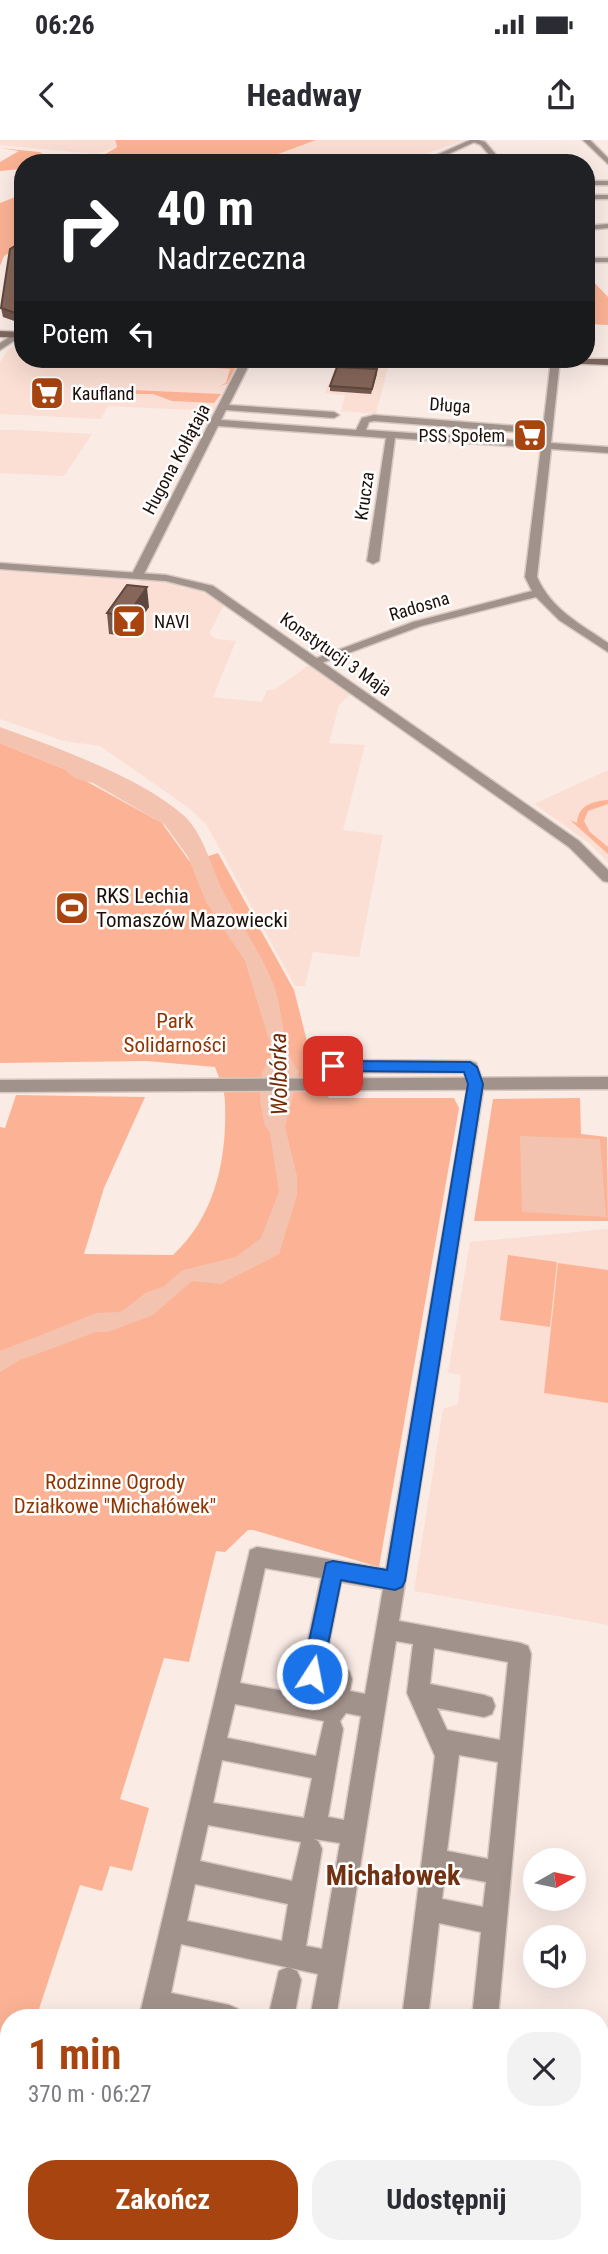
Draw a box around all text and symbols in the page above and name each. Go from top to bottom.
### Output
text: 06:26 [35,10,95,40]
icon: back [28,76,66,114]
text: Headway [246,76,362,114]
icon: share [542,76,580,114]
text: 40 m [157,180,254,237]
icon: right [42,182,133,273]
text: Nadrzeczna [157,239,306,277]
icon: left [123,315,161,353]
text: Potem [42,319,109,349]
supermarket icon: Kaufland [28,374,66,412]
place label: Kaufland [72,383,135,404]
street label: Długa [429,393,471,417]
street label: Hugona Kołłątaja [138,400,214,518]
supermarket icon: PSS Społem [511,416,549,454]
place label: PSS Społem [418,425,505,446]
street label: Krucza [350,470,378,522]
street label: Radosna [386,587,452,625]
bar icon: NAVI [110,602,148,640]
street label: Konstytucji 3 Maja [276,608,396,700]
place label: NAVI [154,611,190,632]
place label: RKS Lechia Tomaszów Mazowiecki [96,884,288,932]
sports icon: RKS Lechia Tomaszów Mazowiecki [53,889,91,927]
park label: Park Solidarności [124,1009,226,1057]
water label: Wolbórka [265,1032,293,1116]
pin [303,1036,363,1096]
icon: arrive [314,1047,352,1085]
park label: Rodzinne Ogrody Działkowe "Michałówek" [14,1470,216,1518]
position arrow [275,1637,349,1711]
north arrow [523,1848,586,1911]
map controls [523,1848,586,1988]
district label: Michałowek [326,1859,461,1892]
button: sound [523,1925,586,1988]
text: 1 min [28,2030,121,2079]
button: close [507,2032,581,2106]
text: 370 m · 06:27 [28,2081,152,2108]
button: Zakończ [28,2160,298,2240]
button: Udostępnij [312,2160,581,2240]

